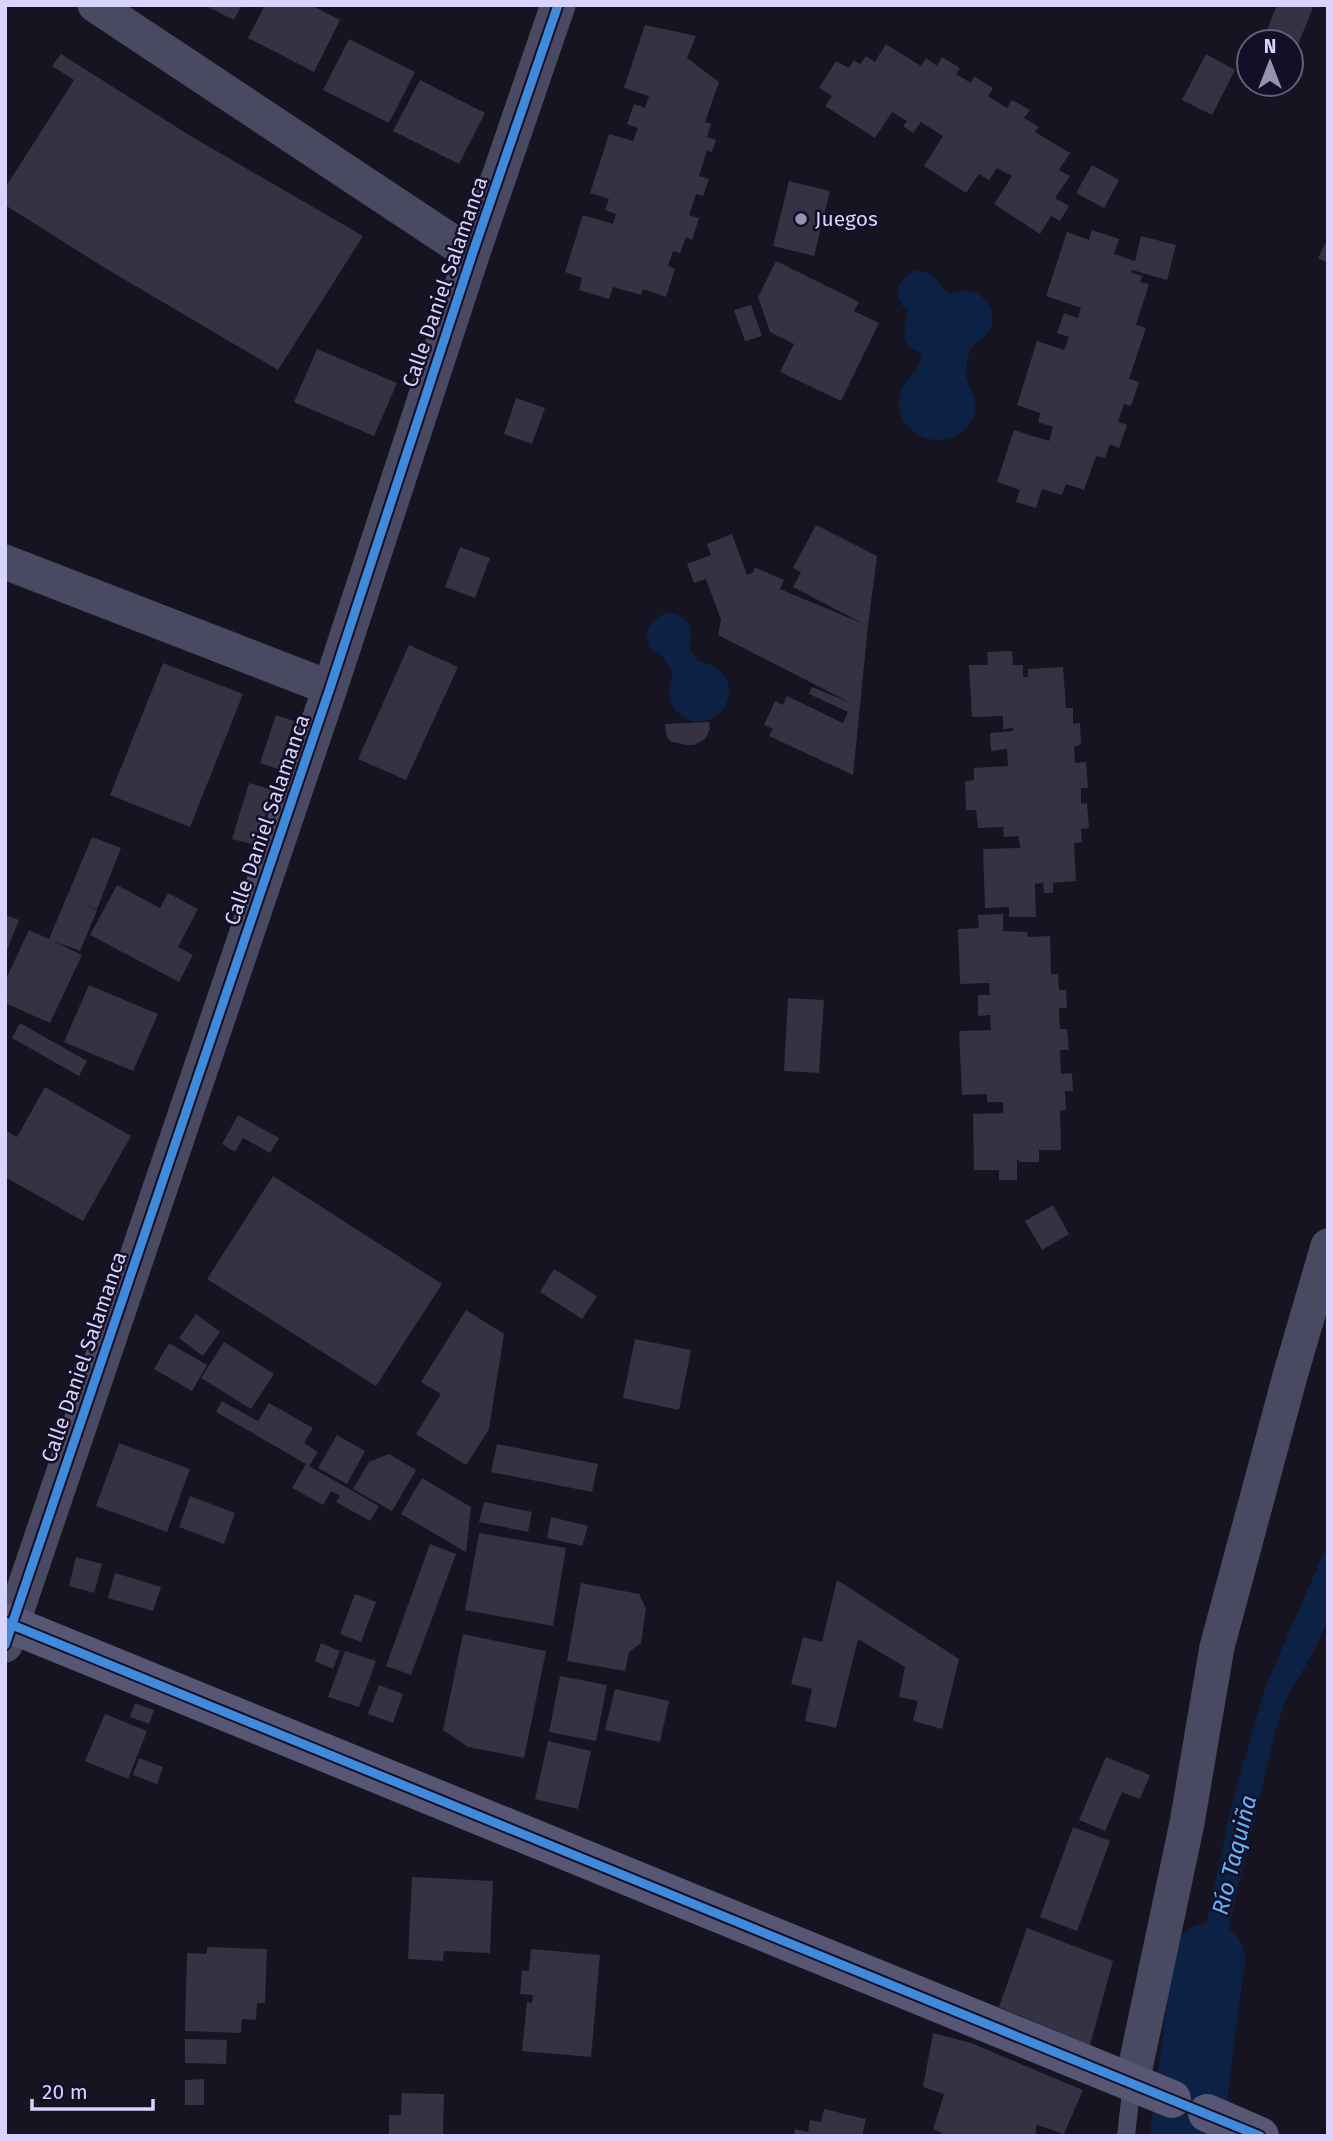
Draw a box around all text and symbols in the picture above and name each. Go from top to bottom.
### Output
north arrow [1235,28,1305,98]
text: N [1264,35,1276,58]
street label: Calle Daniel Salamanca [397,173,493,391]
place label: Juegos [815,206,878,232]
marker: Juegos [793,211,809,227]
street label: Calle Daniel Salamanca [219,711,315,929]
street label: Calle Daniel Salamanca [36,1248,132,1466]
water label: Río Taquiña [1206,1792,1262,1918]
scale bar [32,2068,152,2112]
text: 20 m [42,2079,88,2105]

